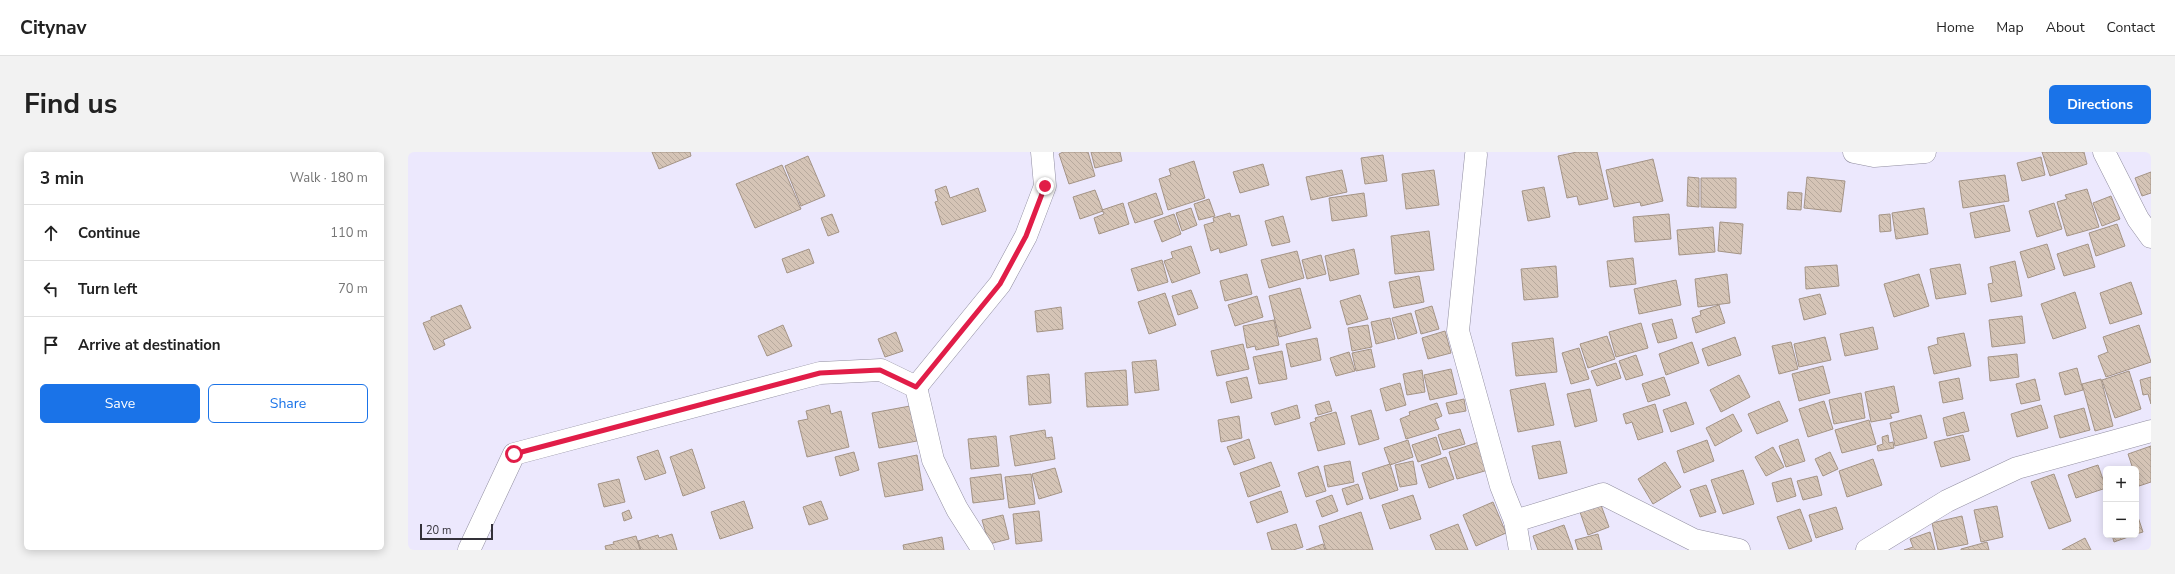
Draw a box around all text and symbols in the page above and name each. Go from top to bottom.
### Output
text: Citynav [20,15,87,41]
text: Home [1936,18,1974,37]
text: Map [1996,18,2024,37]
text: About [2046,18,2085,37]
text: Contact [2107,18,2155,37]
text: Find us [24,85,118,123]
button: Directions [2049,85,2151,124]
text: 3 min [40,167,84,190]
text: Walk · 180 m [290,169,368,187]
route end [1036,177,1054,195]
icon: ahead [40,222,62,244]
text: Continue [78,223,140,243]
text: 110 m [330,224,368,242]
icon: left [40,278,62,300]
text: Turn left [78,279,137,299]
text: 70 m [338,280,368,298]
icon: arrive [40,334,62,356]
text: Arrive at destination [78,335,221,355]
button: Save [40,384,200,423]
button: Share [208,384,368,423]
route start [505,445,523,463]
map controls [2103,466,2139,538]
button: + [2103,466,2139,502]
button: − [2103,502,2139,538]
scale bar [420,522,493,541]
text: 20 m [426,523,451,538]

